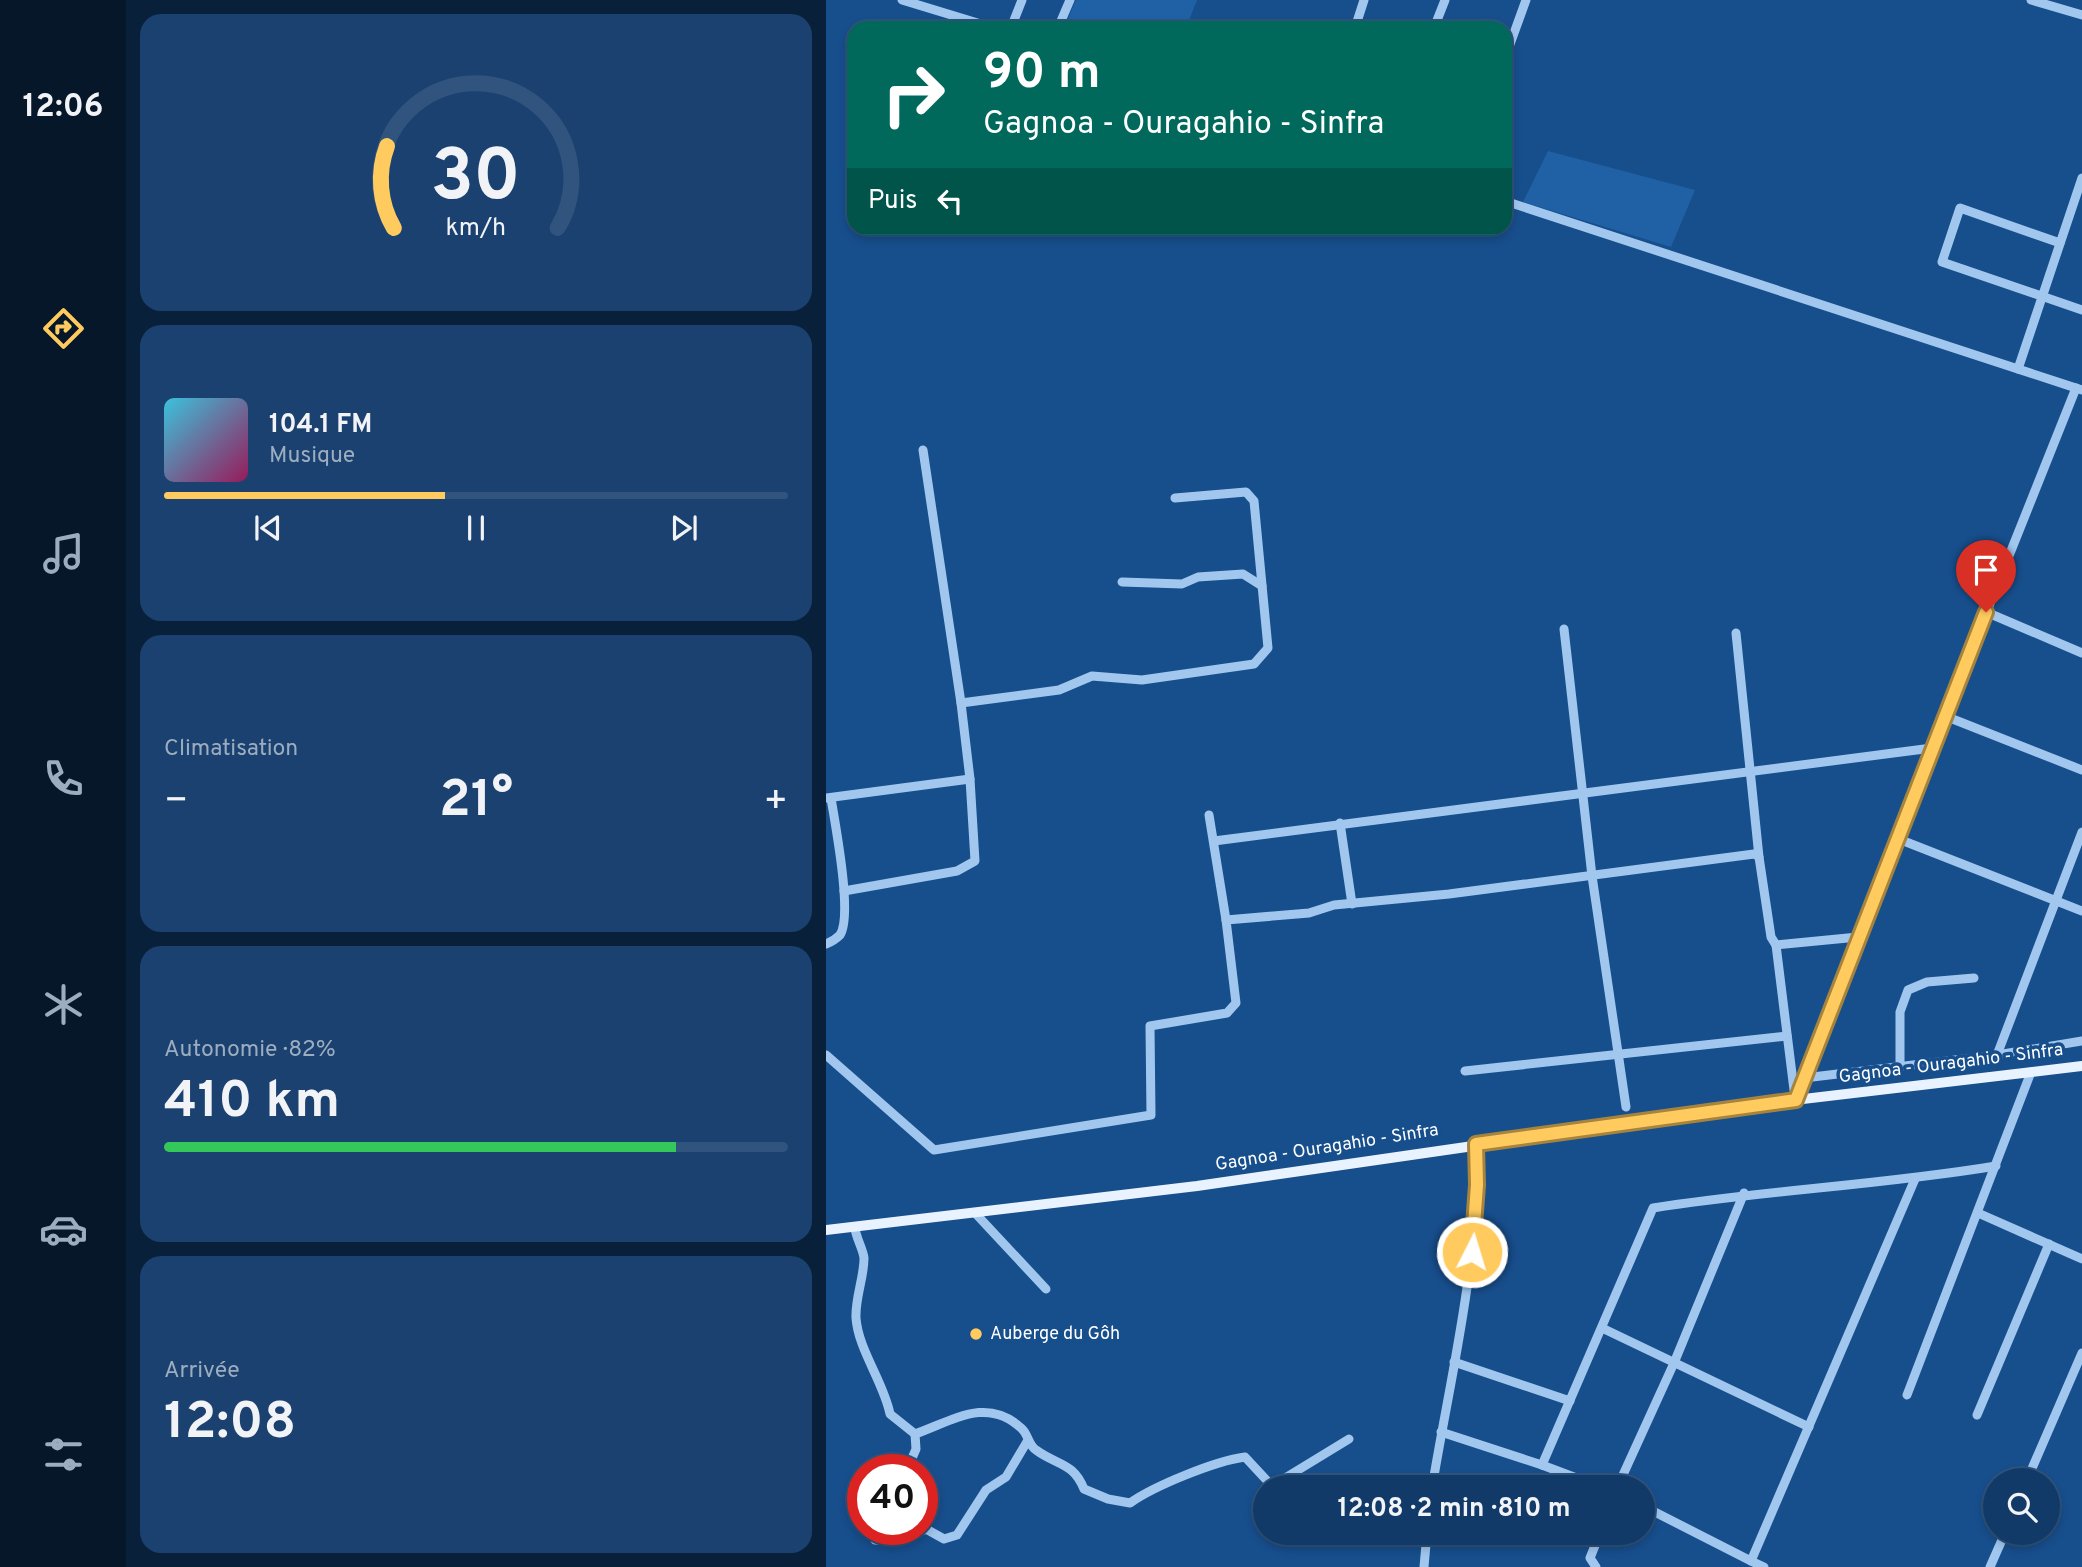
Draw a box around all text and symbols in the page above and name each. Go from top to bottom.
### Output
text: 90 m [983,44,1101,106]
icon: right [868,49,959,140]
text: 12:06 [23,88,103,128]
text: Gagnoa - Ouragahio - Sinfra [983,105,1384,145]
text: 30 [431,135,521,227]
icon: left [931,182,969,220]
text: Puis [868,185,917,218]
text: km/h [446,213,506,245]
icon: directions [39,304,88,353]
text: 104.1 FM [269,409,372,442]
text: Musique [269,442,355,471]
icon: previous [249,509,287,547]
icon: pause [457,509,495,547]
icon: next [665,509,703,547]
icon: music [39,529,88,578]
pin [1956,540,2016,612]
icon: arrive [1967,551,2005,589]
text: Climatisation [164,735,298,764]
icon: phone [39,754,88,803]
text: 21° [439,769,513,835]
text: − [164,778,189,827]
text: + [763,778,788,827]
icon: climate [39,980,88,1029]
text: Autonomie · 82% [164,1036,336,1065]
street label: Gagnoa - Ouragahio - Sinfra [1838,1039,2064,1089]
text: 410 km [164,1070,340,1136]
street label: Gagnoa - Ouragahio - Sinfra [1214,1119,1440,1177]
icon: car [39,1205,88,1254]
position arrow [1435,1215,1509,1289]
place label: Auberge du Gôh [990,1323,1120,1346]
marker: Auberge du Gôh [968,1326,984,1342]
text: Arrivée [164,1357,240,1386]
text: 12:08 [164,1391,296,1457]
icon: filters [39,1430,88,1479]
speed limit sign: 40 [847,1454,938,1545]
map controls [1983,1468,2060,1545]
button: search [1983,1468,2060,1545]
text: 12:08 · 2 min · 810 m [1337,1493,1571,1526]

